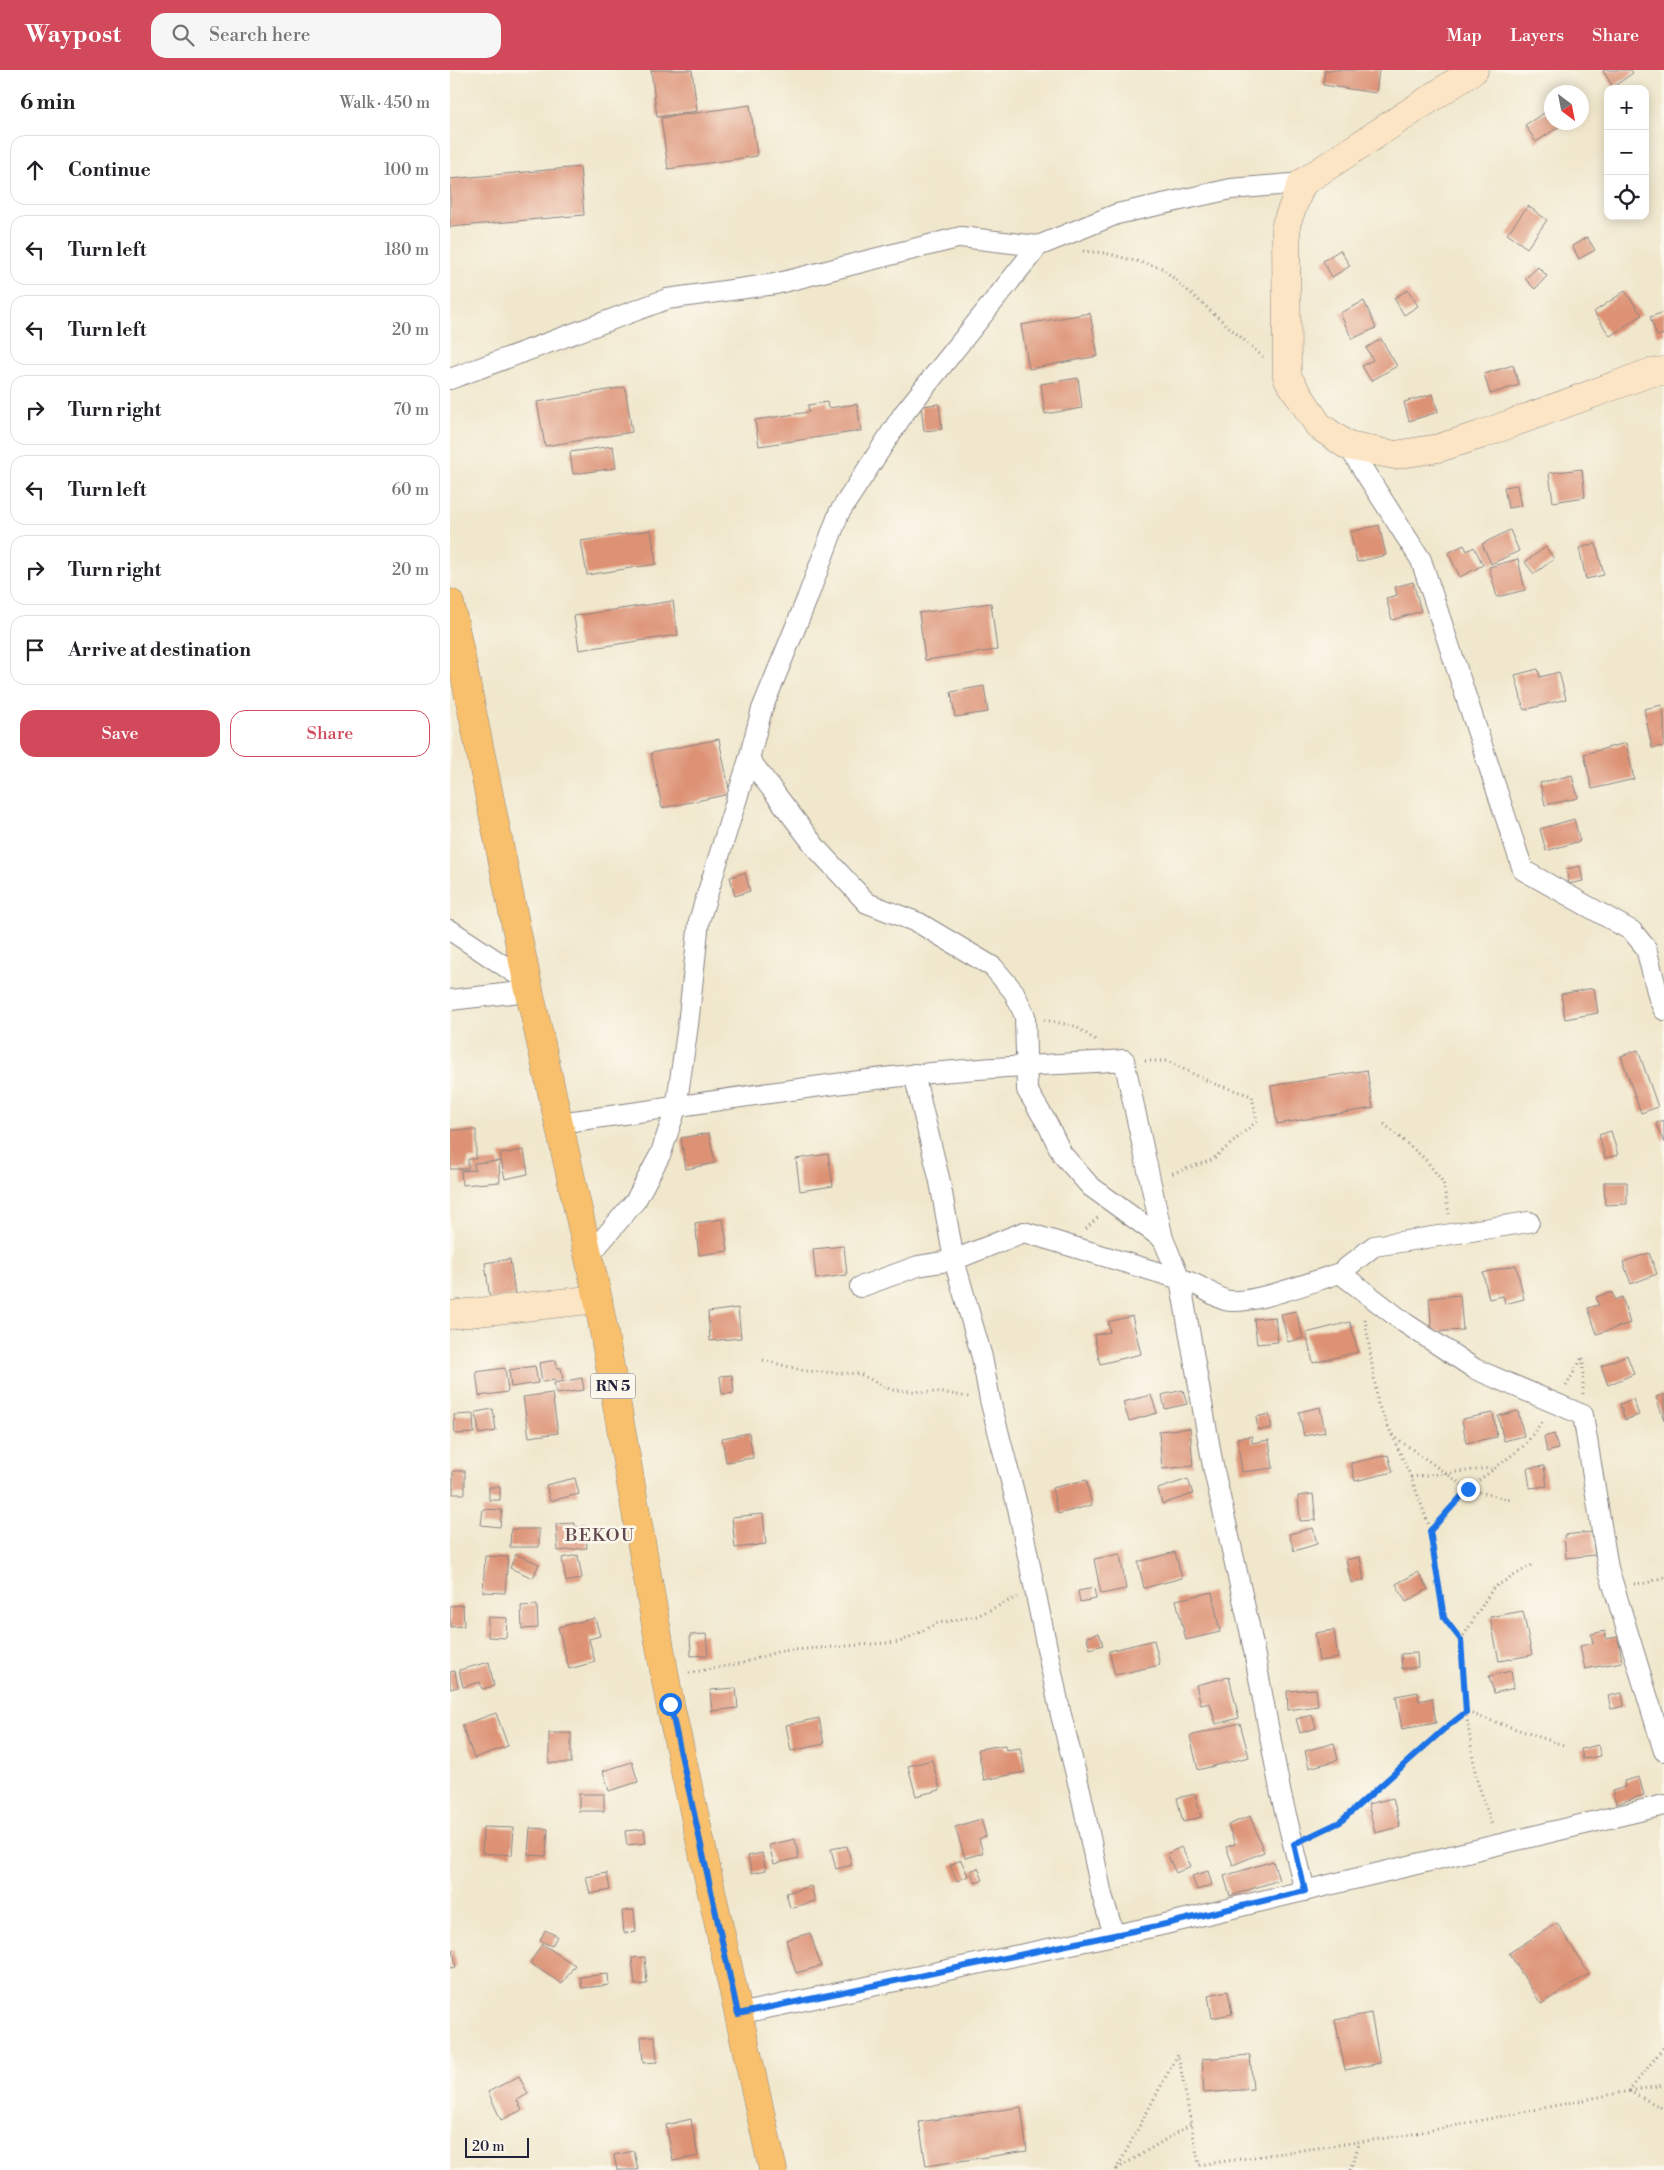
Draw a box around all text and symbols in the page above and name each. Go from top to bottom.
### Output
search box [151,13,501,58]
text: Waypost [25,20,121,50]
icon: search [169,21,197,49]
text: Search here [209,23,310,47]
text: Map [1447,24,1482,47]
text: Layers [1510,24,1564,47]
text: Share [1592,24,1639,47]
north arrow [1544,85,1589,130]
map controls [1604,85,1649,220]
button: + [1604,85,1649,130]
text: 6 min [20,90,75,116]
text: Walk · 450 m [340,93,430,113]
button: − [1604,130,1649,175]
icon: ahead [21,156,49,184]
text: Continue [68,158,151,182]
text: 100 m [384,160,429,180]
button: locate [1604,175,1649,220]
icon: left [21,236,49,264]
text: Turn left [68,238,147,262]
text: 180 m [385,240,429,260]
icon: left [21,316,49,344]
text: Turn left [68,318,147,342]
text: 20 m [392,320,429,340]
icon: right [21,396,49,424]
text: Turn right [68,398,161,422]
text: 70 m [393,400,429,420]
icon: left [21,476,49,504]
text: Turn left [68,478,147,502]
text: 60 m [391,480,429,500]
icon: right [21,556,49,584]
text: Turn right [68,558,161,582]
text: 20 m [392,560,429,580]
icon: arrive [21,636,49,664]
text: Arrive at destination [68,638,251,662]
button: Save [20,710,220,757]
button: Share [230,710,430,757]
road number: RN 5 [590,1374,636,1398]
route end [1457,1478,1480,1501]
district label: BEKOU [564,1524,635,1547]
route start [659,1693,682,1716]
scale bar [465,2135,529,2158]
text: 20 m [472,2138,504,2156]

